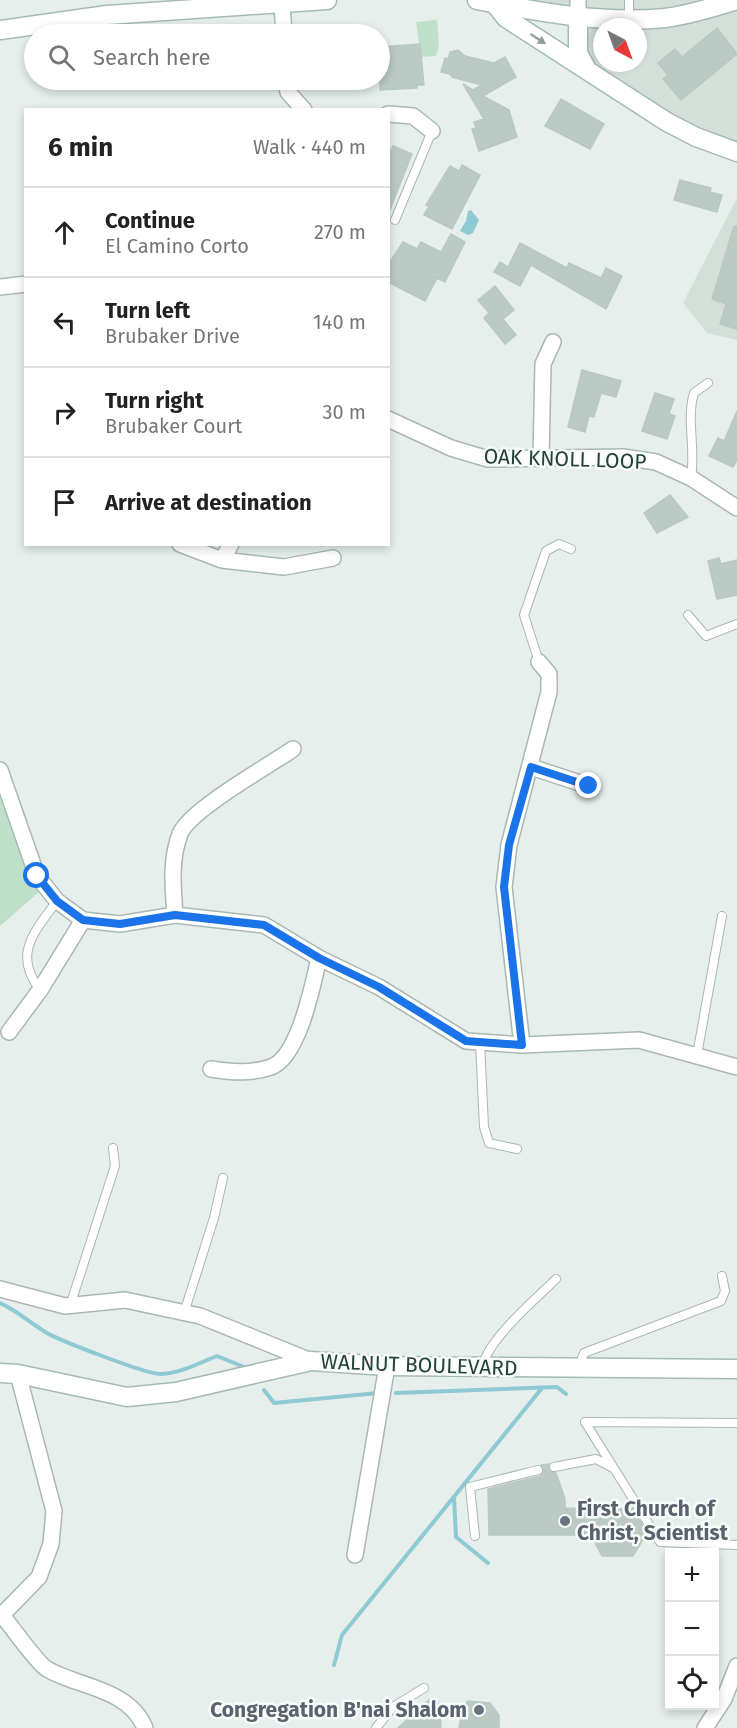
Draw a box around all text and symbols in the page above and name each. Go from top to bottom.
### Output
north arrow [593,18,647,72]
search box [24,24,390,90]
one-way arrow [529,33,546,44]
icon: search [45,41,78,74]
text: Search here [93,44,211,71]
text: 6 min [48,132,113,163]
text: Walk · 440 m [253,135,366,159]
text: Continue [105,207,195,234]
icon: ahead [48,216,81,249]
text: 270 m [314,220,366,244]
text: El Camino Corto [105,234,249,258]
text: Turn left [105,297,190,324]
icon: left [48,306,81,339]
text: 140 m [313,310,366,334]
text: Brubaker Drive [105,324,240,348]
text: Turn right [105,387,204,414]
icon: right [48,396,81,429]
text: 30 m [322,400,366,424]
text: Brubaker Court [105,414,242,438]
street label: OAK KNOLL LOOP [483,443,647,475]
icon: arrive [48,486,81,519]
text: Arrive at destination [105,489,312,516]
route end [575,772,601,798]
route start [23,862,49,888]
street label: WALNUT BOULEVARD [320,1349,518,1381]
place label: First Church of Christ, Scientist [577,1496,729,1546]
marker: First Church of Christ, Scientist [558,1514,572,1528]
map controls [665,1548,719,1710]
button: + [665,1548,719,1602]
button: − [665,1602,719,1656]
button: locate [665,1656,719,1710]
place label: Congregation B'nai Shalom [210,1697,467,1723]
marker: Congregation B'nai Shalom [472,1703,486,1717]

